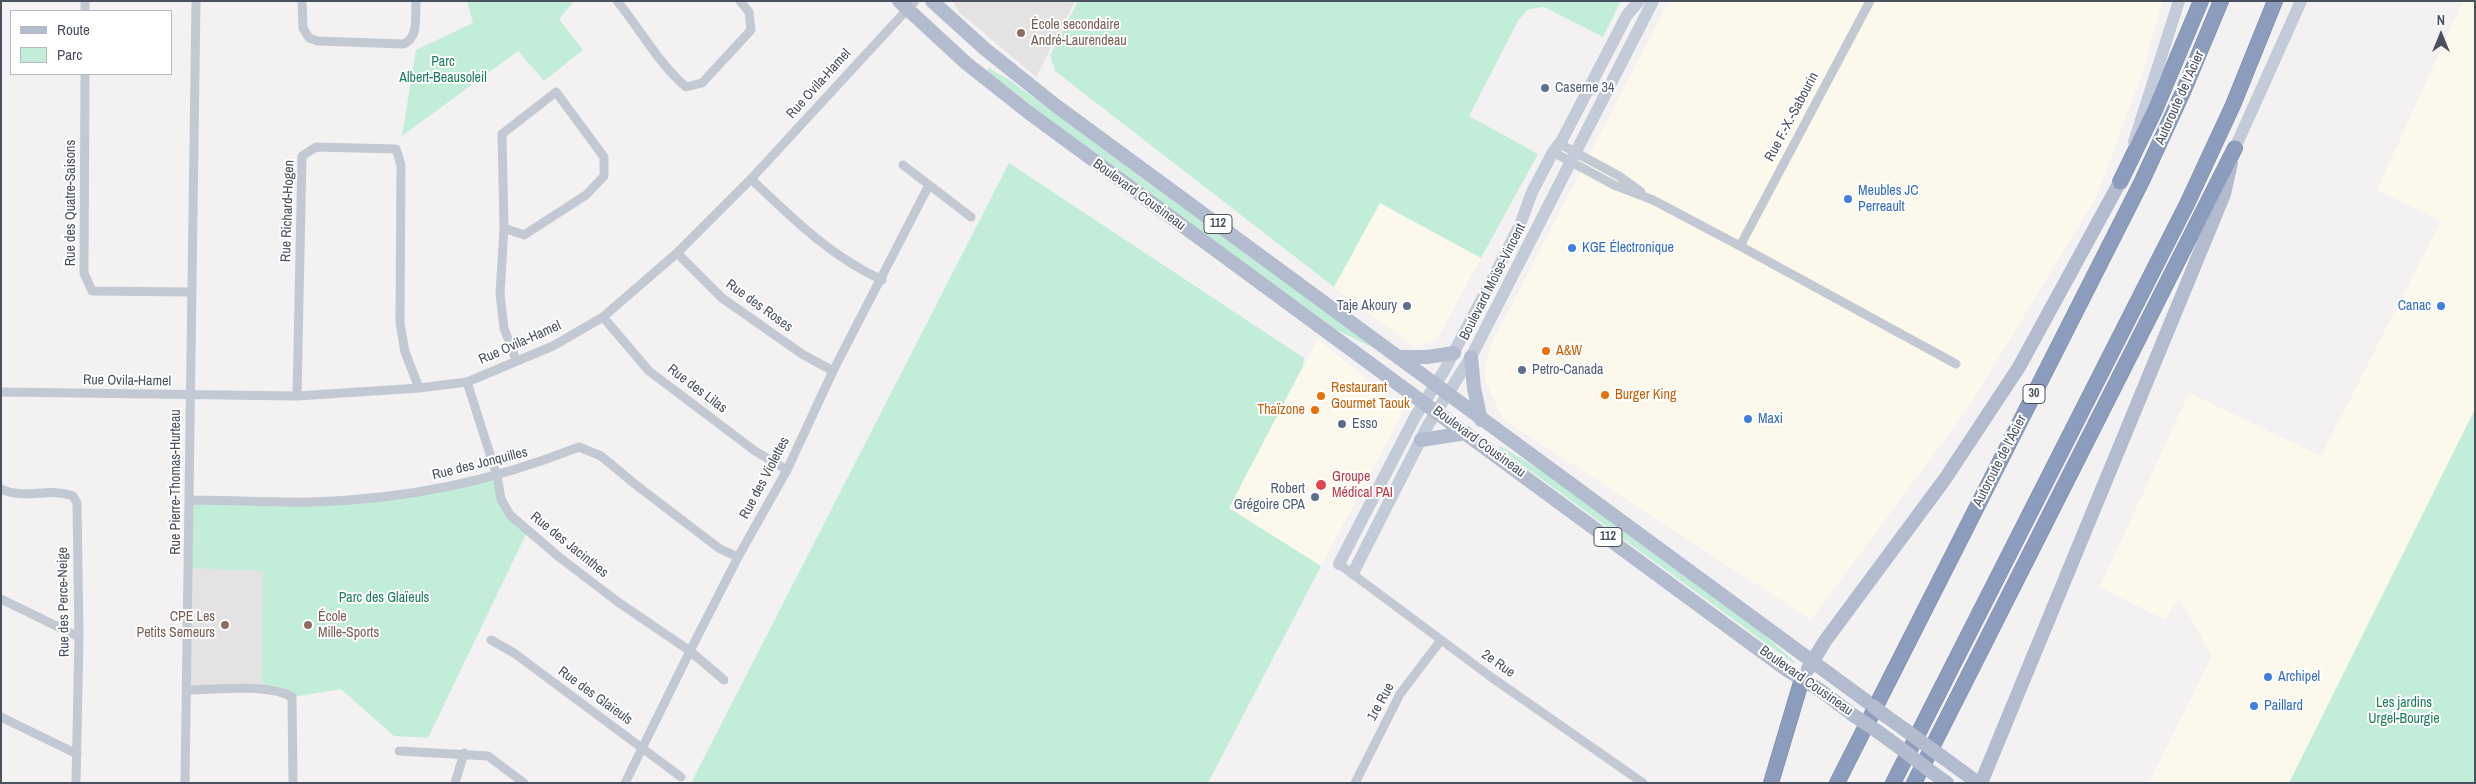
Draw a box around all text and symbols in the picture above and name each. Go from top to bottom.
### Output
legend [10,10,172,75]
north arrow [2416,10,2466,60]
text: N [2437,11,2445,29]
place label: École secondaire André-Laurendeau [1031,17,1127,49]
text: Route [57,19,90,40]
marker: École secondaire André-Laurendeau [1015,27,1027,39]
text: Parc [57,44,82,65]
street label: Rue Ovila-Hamel [783,46,855,122]
street label: Autoroute de l'Acier [2152,49,2208,147]
park label: Parc Albert-Beausoleil [399,54,487,86]
street label: Rue F.-X.-Sabourin [1762,70,1822,164]
place label: Caserne 34 [1555,80,1614,96]
marker: Caserne 34 [1539,82,1551,94]
street label: Rue des Quatre-Saisons [63,140,79,266]
street label: Boulevard Cousineau [1089,156,1189,234]
street label: Rue Richard-Hogen [278,160,298,262]
place label: Meubles JC Perreault [1858,183,1919,216]
marker: Meubles JC Perreault [1842,193,1854,205]
road number: 112 [1204,214,1232,233]
street label: Boulevard Moïse-Vincent [1456,221,1530,343]
place label: KGE Électronique [1582,240,1674,256]
marker: KGE Électronique [1566,242,1578,254]
street label: Rue des Roses [722,276,796,336]
place label: Taje Akoury [1337,298,1397,314]
place label: Canac [2398,298,2431,314]
marker: Taje Akoury [1401,300,1413,312]
marker: Canac [2435,300,2447,312]
street label: Rue Ovila-Hamel [476,317,564,369]
place label: A&W [1556,343,1582,359]
marker: A&W [1540,345,1552,357]
street label: Rue des Lilas [664,361,730,417]
place label: Petro-Canada [1532,362,1603,378]
marker: Petro-Canada [1516,364,1528,376]
street label: Rue Ovila-Hamel [83,372,171,390]
place label: Restaurant Gourmet Taouk [1331,380,1410,412]
road number: 30 [2023,384,2045,404]
place label: Burger King [1615,387,1676,403]
marker: Burger King [1599,389,1611,401]
marker: Restaurant Gourmet Taouk [1315,390,1327,402]
place label: Thaïzone [1257,402,1305,418]
street label: Boulevard Cousineau [1429,403,1529,481]
marker: Thaïzone [1309,404,1321,416]
street label: Rue Pierre-Thomas-Hurteau [168,409,184,555]
place label: Maxi [1758,411,1783,427]
street label: Autoroute de l'Acier [1970,412,2030,510]
marker: Maxi [1742,413,1754,425]
place label: Esso [1352,416,1378,432]
marker: Esso [1336,418,1348,430]
street label: Rue des Violettes [736,434,794,522]
street label: Rue des Jonquilles [431,444,529,484]
place label: Groupe Médical PAI [1332,469,1393,502]
marker: Groupe Médical PAI [1314,478,1328,492]
place label: Robert Grégoire CPA [1234,481,1305,514]
marker: Robert Grégoire CPA [1309,491,1321,503]
street label: Rue des Jacinthes [527,509,611,581]
road number: 112 [1594,528,1622,546]
street label: Rue des Perce-Neige [55,547,73,657]
park label: Parc des Glaïeuls [339,590,429,606]
place label: CPE Les Petits Semeurs [137,609,215,642]
place label: École Mille-Sports [318,609,379,642]
marker: CPE Les Petits Semeurs [219,619,231,631]
marker: École Mille-Sports [302,619,314,631]
street label: Boulevard Cousineau [1756,642,1856,720]
street label: 2e Rue [1478,647,1518,681]
street label: Rue des Glaïeuls [554,663,636,729]
place label: Archipel [2278,669,2320,685]
marker: Archipel [2262,671,2274,683]
street label: 1re Rue [1364,680,1398,724]
park label: Les jardins Urgel-Bourgie [2368,695,2440,728]
place label: Paillard [2264,698,2303,714]
marker: Paillard [2248,700,2260,712]

